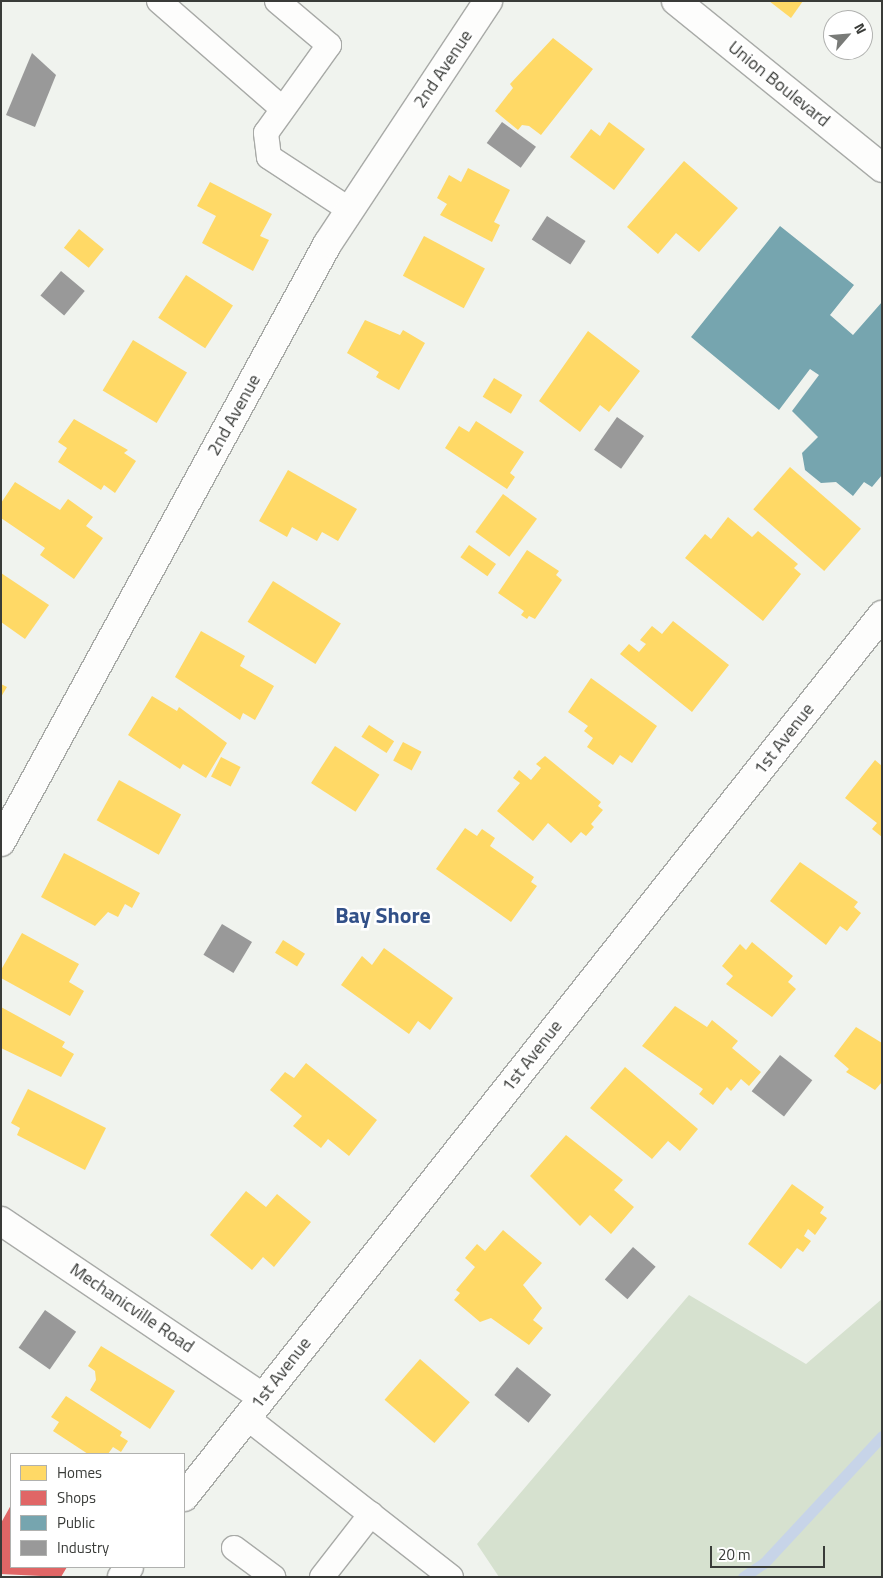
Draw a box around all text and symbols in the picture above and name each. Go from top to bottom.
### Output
north arrow [823,10,873,60]
text: N [849,19,872,37]
street label: 2nd Avenue [409,26,477,112]
street label: Union Boulevard [724,36,834,132]
street label: 2nd Avenue [203,371,265,459]
street label: 1st Avenue [749,699,819,779]
district label: Bay Shore [335,903,431,929]
street label: 1st Avenue [497,1016,567,1096]
street label: Mechanicville Road [66,1258,198,1358]
street label: 1st Avenue [246,1333,316,1413]
legend [10,1453,185,1568]
text: Homes [57,1461,102,1484]
text: Shops [57,1486,96,1509]
text: Public [57,1511,95,1534]
text: Industry [57,1536,109,1559]
scale bar [713,1536,828,1568]
text: 20 m [718,1543,751,1566]

